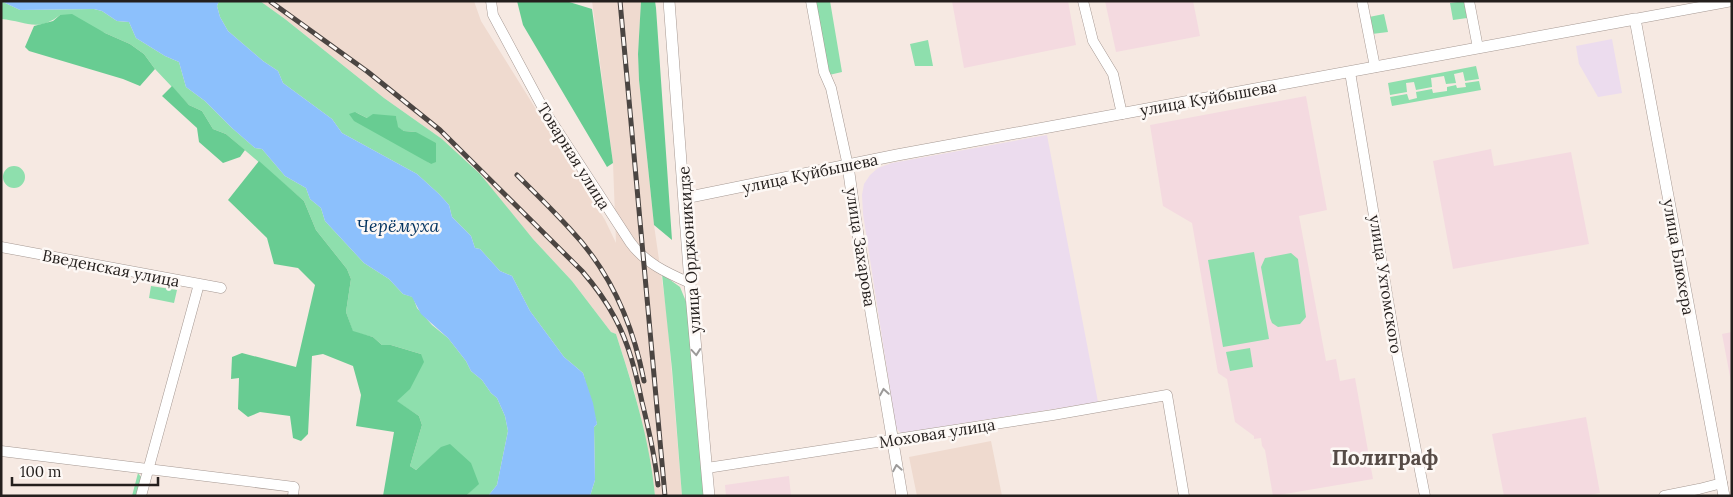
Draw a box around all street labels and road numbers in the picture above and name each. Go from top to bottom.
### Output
street label: улица Куйбышева [1138,76,1278,120]
street label: Товарная улица [533,99,615,213]
street label: улица Куйбышева [740,149,880,197]
street label: улица Орджоникидзе [673,165,705,334]
street label: улица Захарова [842,186,880,308]
street label: улица Блюхера [1659,197,1699,317]
street label: улица Ухтомского [1365,213,1407,355]
street label: Введенская улица [41,245,181,291]
street label: Моховая улица [877,414,997,452]

